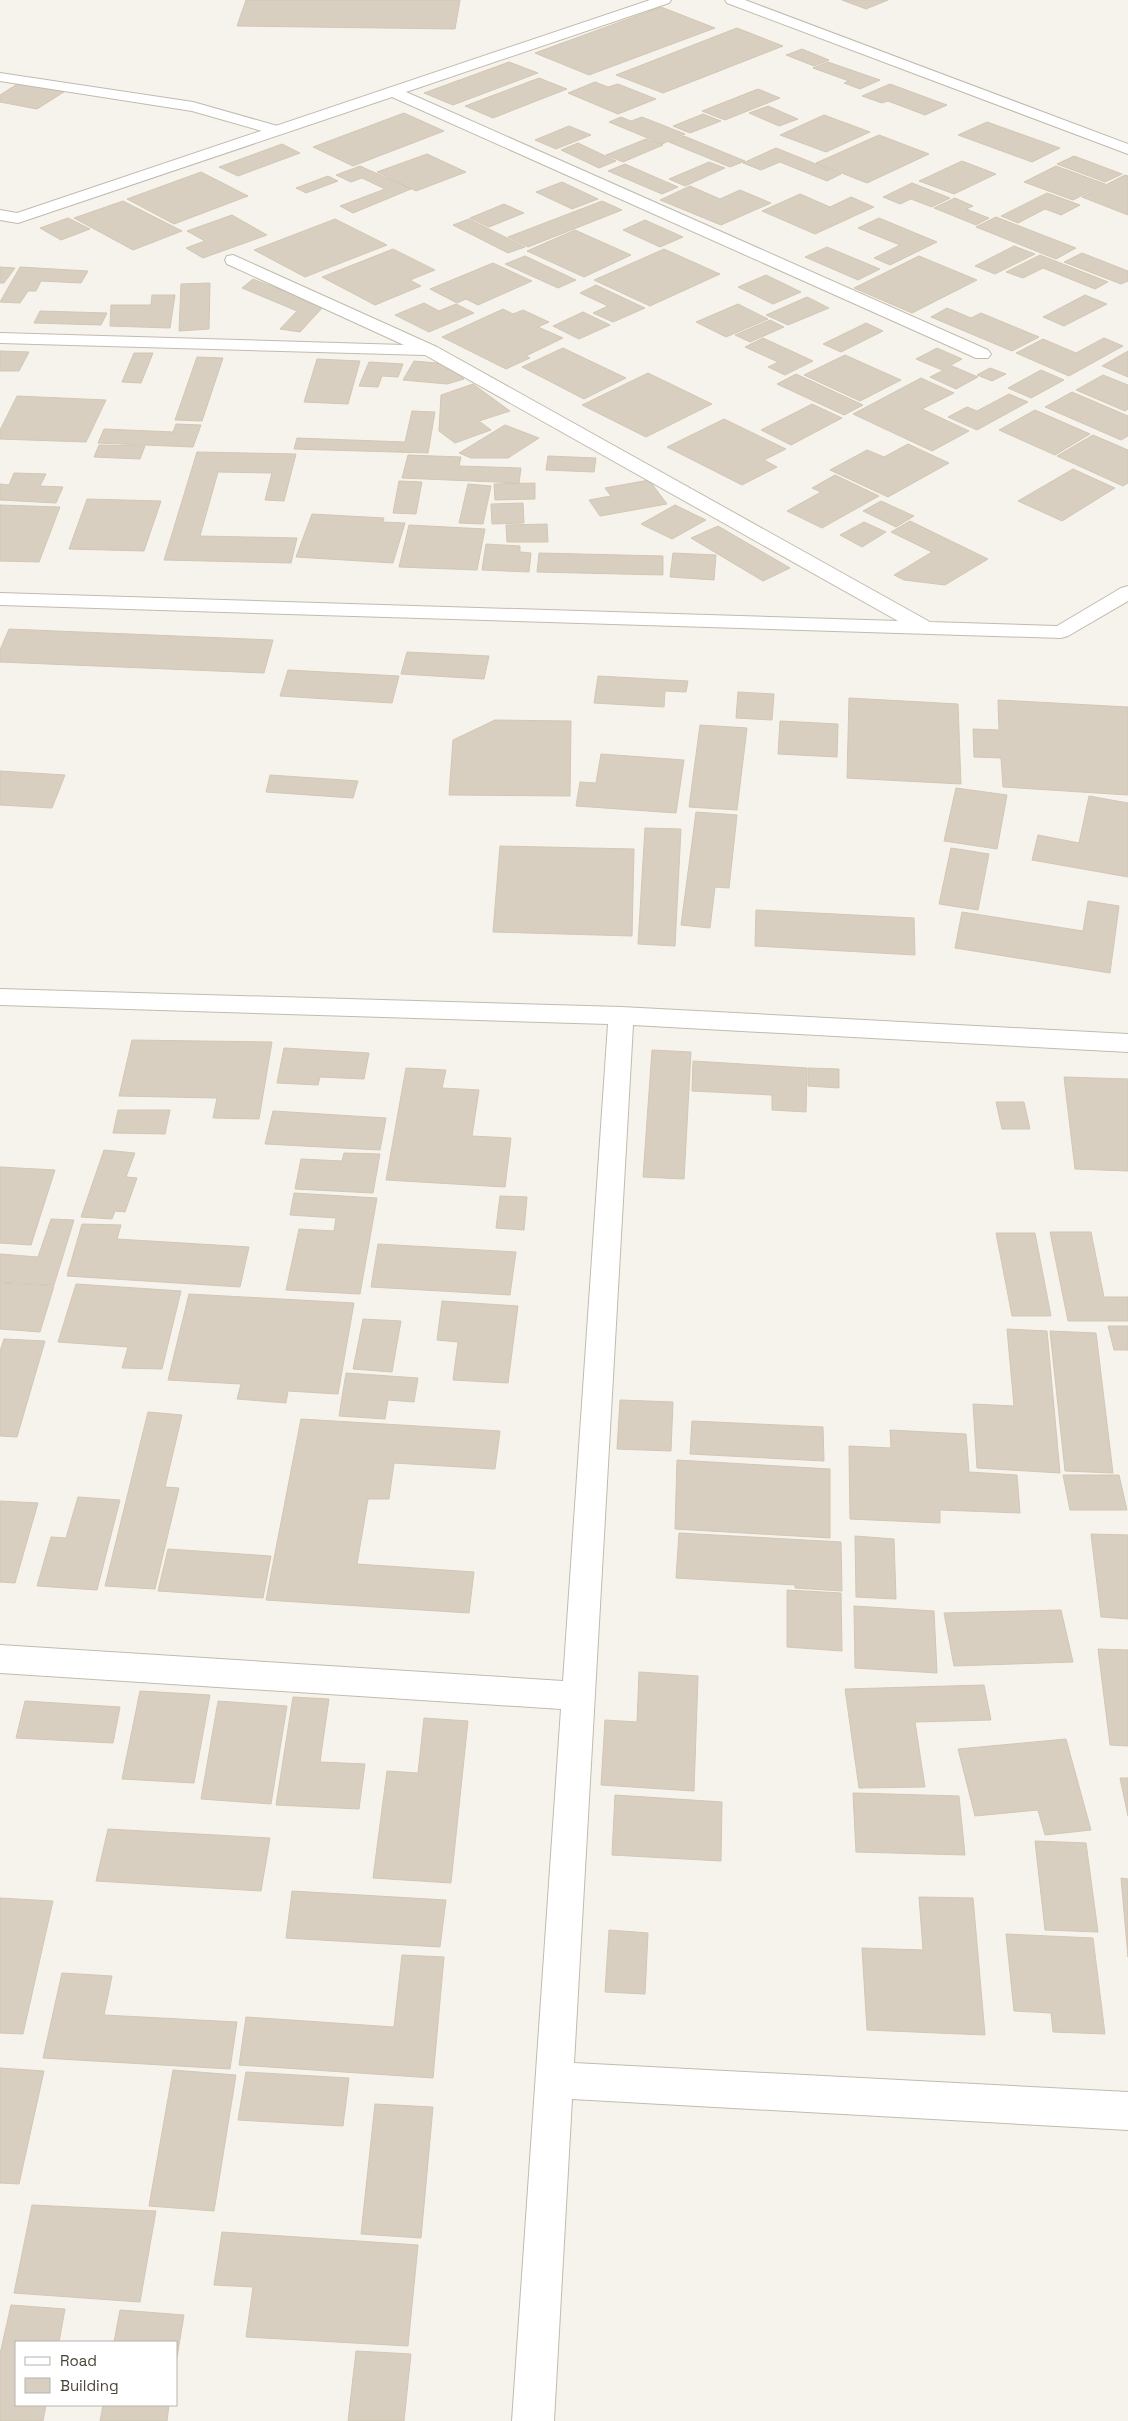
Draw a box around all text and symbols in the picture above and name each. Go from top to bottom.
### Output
legend [15,2341,178,2406]
text: Road [60,2351,97,2370]
text: Building [60,2376,119,2395]

